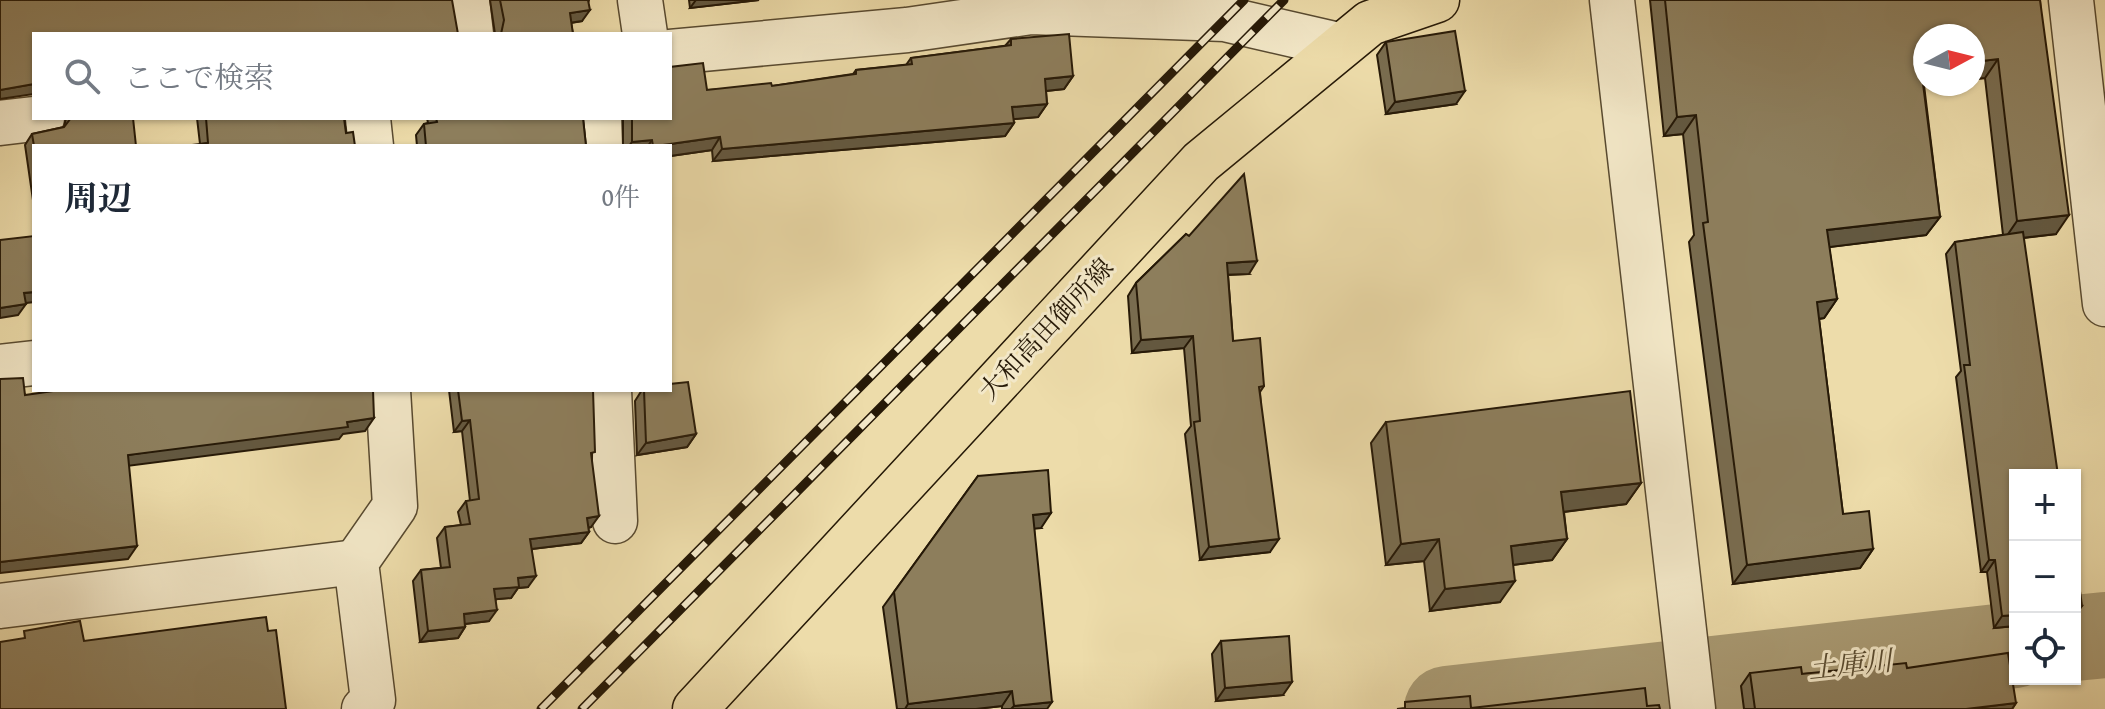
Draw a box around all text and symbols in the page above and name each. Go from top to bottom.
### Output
north arrow [1913,24,1985,96]
search box [32,32,672,120]
icon: search [60,54,104,98]
text: ここで検索 [124,55,274,99]
text: 周辺 [64,173,132,222]
text: 0件 [601,177,640,216]
street label: 大和高田御所線 [969,249,1122,409]
map controls [2009,469,2081,685]
button: + [2009,469,2081,541]
button: − [2009,541,2081,613]
button: locate [2009,613,2081,685]
water label: 土庫川 [1806,638,1897,688]

